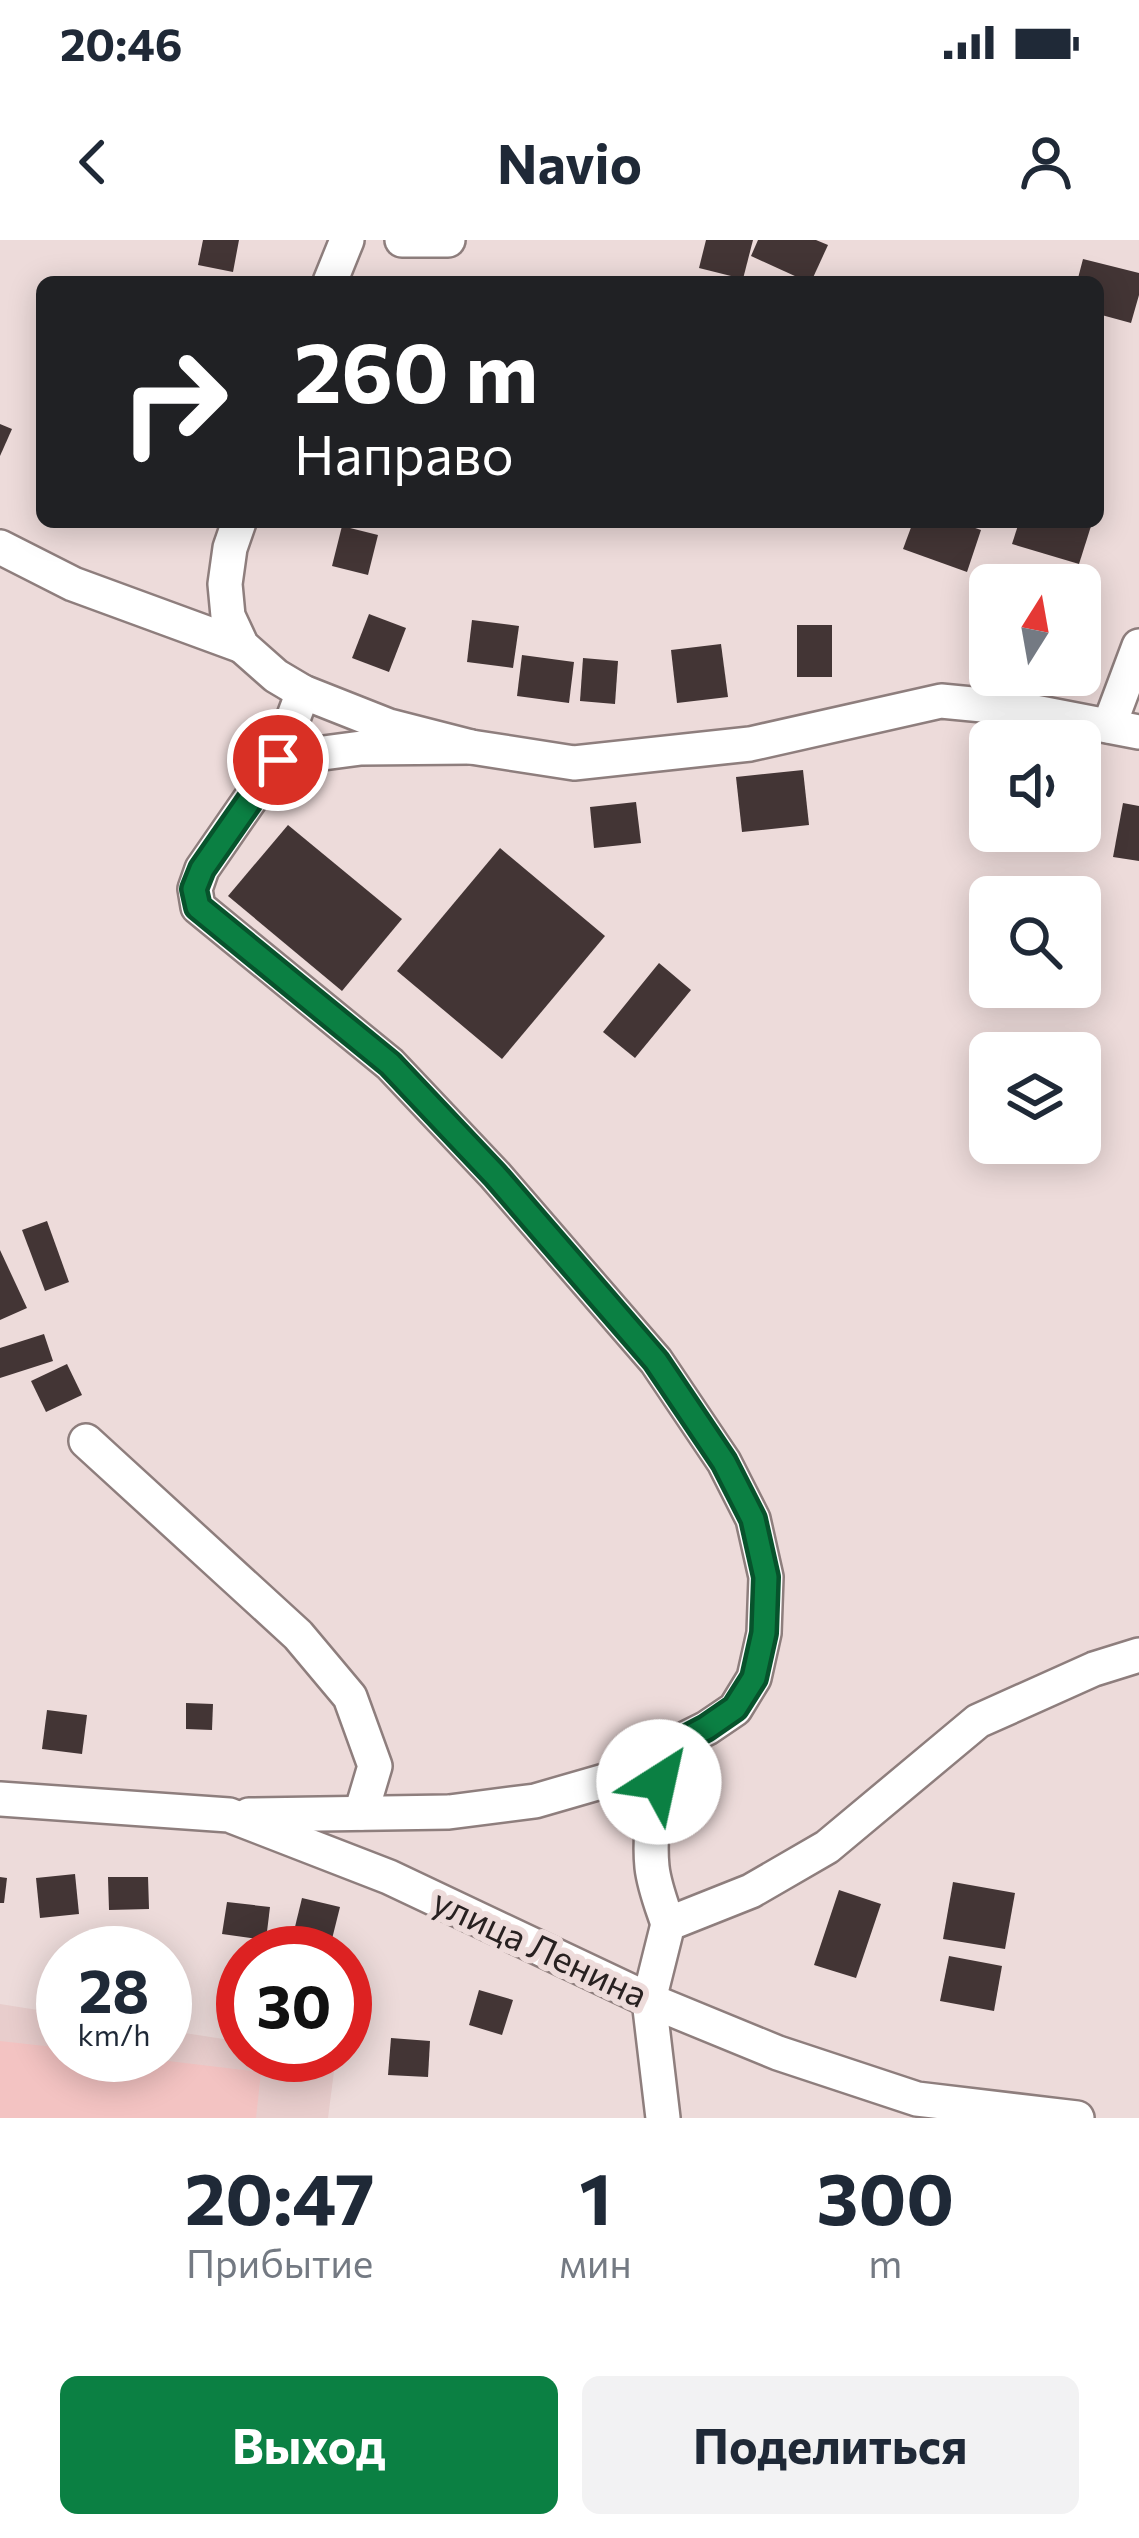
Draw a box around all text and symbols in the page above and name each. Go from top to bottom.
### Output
text: 20:46 [60,15,183,70]
icon: back [60,129,126,195]
text: Navio [497,129,642,195]
icon: person [1013,129,1079,195]
text: 260 m [294,318,538,420]
icon: right [96,324,252,480]
text: Направо [294,420,514,486]
north arrow [969,564,1101,696]
map controls [969,564,1101,1164]
pin [227,709,329,811]
button: sound [969,720,1101,852]
icon: arrive [245,727,311,793]
button: search [969,876,1101,1008]
button: layers [969,1032,1101,1164]
position arrow [596,1719,722,1845]
street label: улица Ленина [427,1877,655,2015]
speed limit sign: 30 [216,1926,372,2082]
text: 28 [79,1952,149,2025]
text: km/h [78,2015,150,2052]
text: 20:47 [185,2152,375,2240]
text: 1 [579,2152,612,2240]
text: 300 [817,2152,954,2240]
text: Прибытие [186,2238,373,2286]
text: мин [559,2238,632,2286]
text: m [868,2238,902,2286]
button: Выход [60,2376,558,2514]
button: Поделиться [582,2376,1079,2514]

